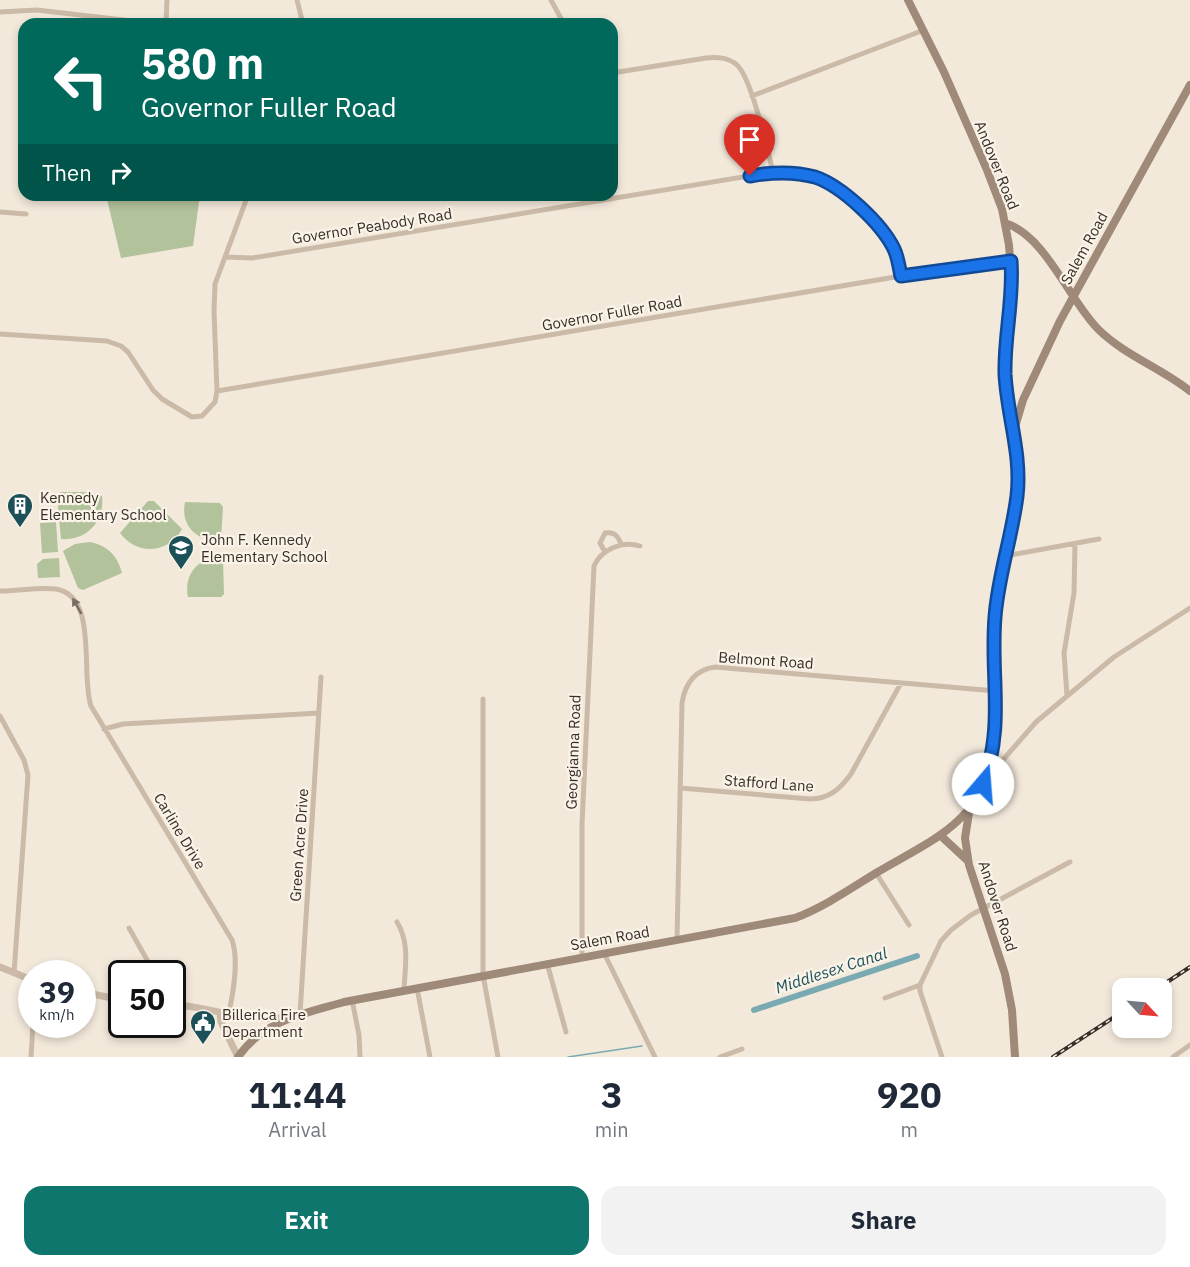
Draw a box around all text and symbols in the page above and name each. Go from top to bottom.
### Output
text: 580 m [141,36,264,91]
icon: left [42,42,120,120]
text: Governor Fuller Road [141,89,397,124]
pin [724,114,775,176]
street label: Andover Road [971,118,1023,212]
icon: arrive [733,123,766,156]
icon: right [104,156,137,189]
text: Then [42,158,92,187]
street label: Governor Peabody Road [290,204,454,248]
street label: Salem Road [1056,208,1112,288]
street label: Governor Fuller Road [540,291,684,335]
place label: Kennedy Elementary School [40,488,167,524]
building icon: Kennedy Elementary School [5,491,35,529]
place label: John F. Kennedy Elementary School [201,530,328,566]
school or university icon: John F. Kennedy Elementary School [166,533,196,571]
one-way arrow [72,597,82,614]
street label: Belmont Road [718,647,814,673]
street label: Georgianna Road [561,694,585,810]
position arrow [951,752,1015,816]
street label: Stafford Lane [723,770,815,796]
street label: Green Acre Drive [286,788,312,902]
street label: Carline Drive [150,789,210,873]
street label: Andover Road [974,858,1022,954]
street label: Salem Road [569,922,651,954]
water label: Middlesex Canal [773,942,890,997]
speed limit sign: 50 [108,960,186,1038]
text: 39 [39,972,75,1011]
north arrow [1112,978,1172,1038]
map controls [1112,978,1172,1038]
text: km/h [39,1005,75,1024]
place label: Billerica Fire Department [222,1005,306,1041]
public building icon: Billerica Fire Department [188,1008,218,1046]
text: 11:44 [248,1071,347,1118]
text: 3 [601,1071,623,1118]
text: 920 [877,1071,942,1118]
text: Arrival [268,1116,327,1143]
text: min [595,1116,629,1143]
text: m [901,1116,918,1143]
button: Exit [24,1186,589,1255]
button: Share [601,1186,1166,1255]

